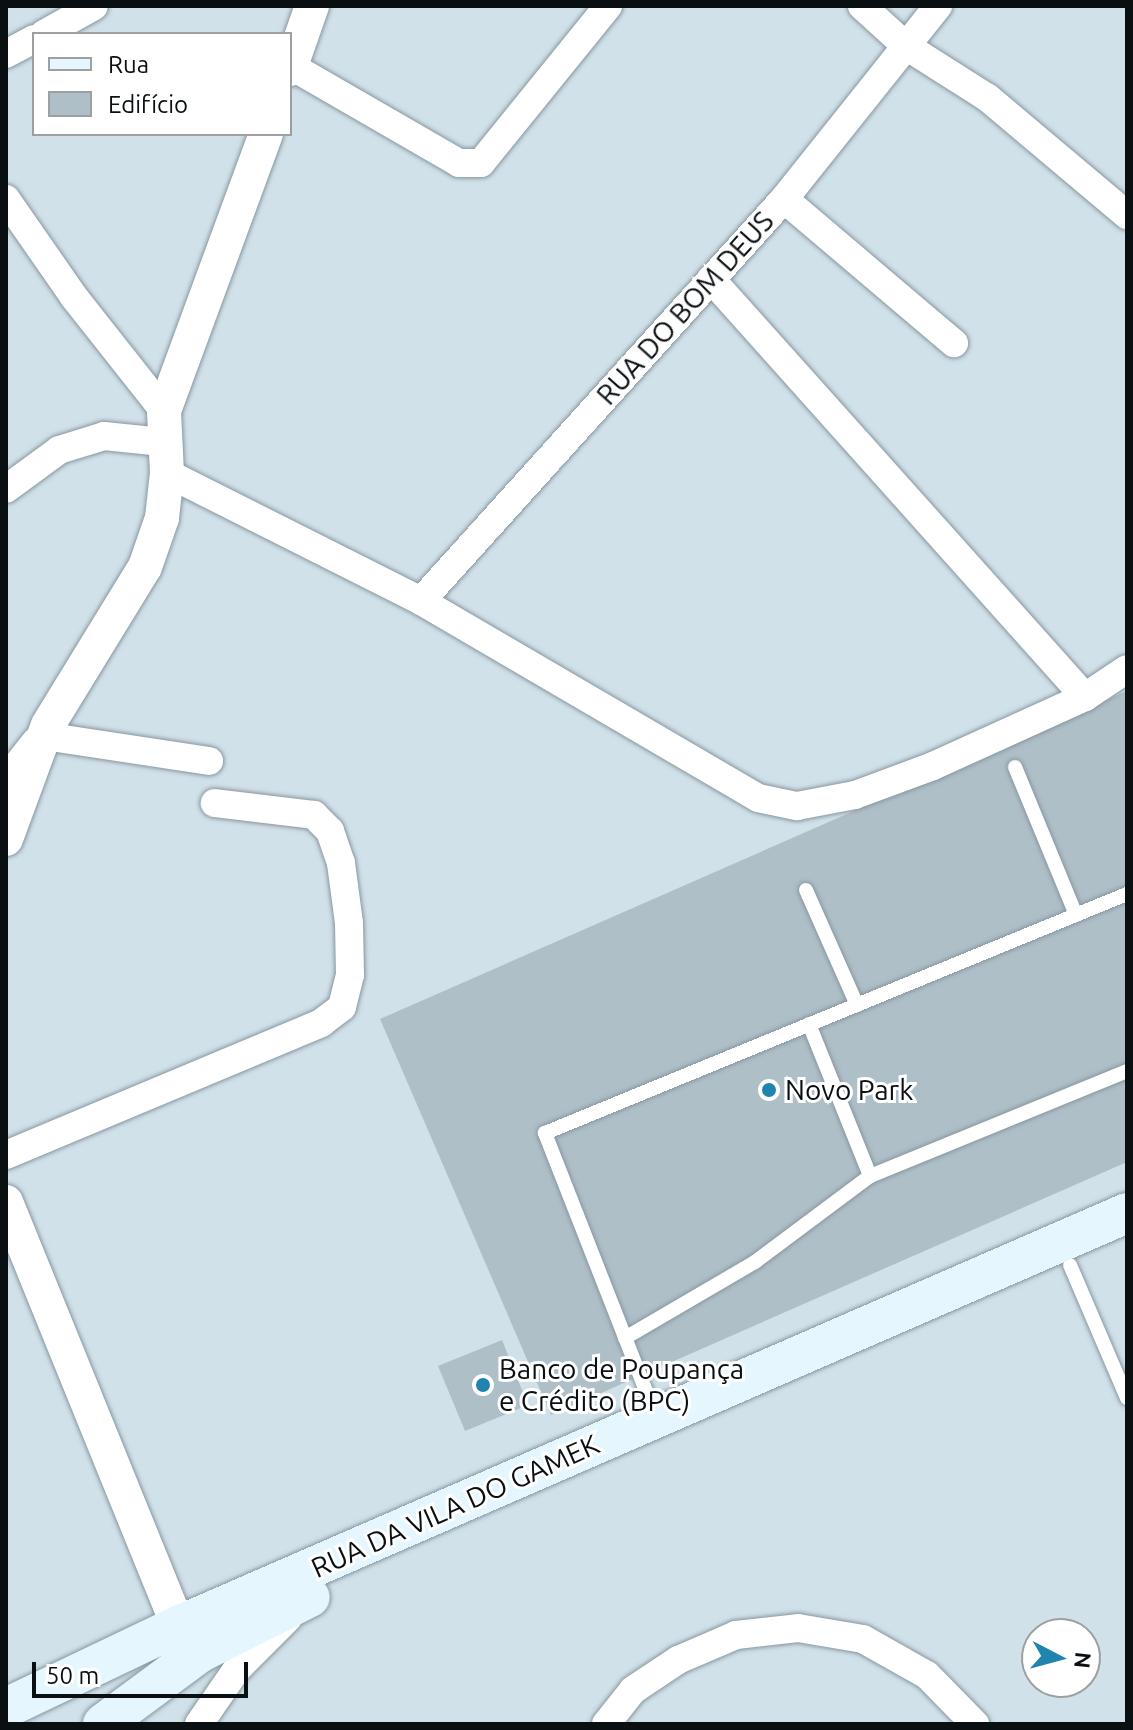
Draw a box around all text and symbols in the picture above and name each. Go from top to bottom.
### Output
legend [32,32,292,136]
text: Rua [108,51,149,78]
text: Edifício [108,91,188,118]
street label: RUA DO BOM DEUS [589,205,781,411]
place label: Novo Park [785,1073,913,1107]
marker: Novo Park [760,1081,778,1099]
place label: Banco de Poupança e Crédito (BPC) [499,1352,744,1418]
marker: Banco de Poupança e Crédito (BPC) [474,1376,492,1394]
street label: RUA DA VILA DO GAMEK [306,1427,604,1585]
north arrow [1021,1618,1101,1698]
scale bar [36,1646,252,1696]
text: N [1070,1651,1097,1670]
text: 50 m [46,1662,99,1689]

